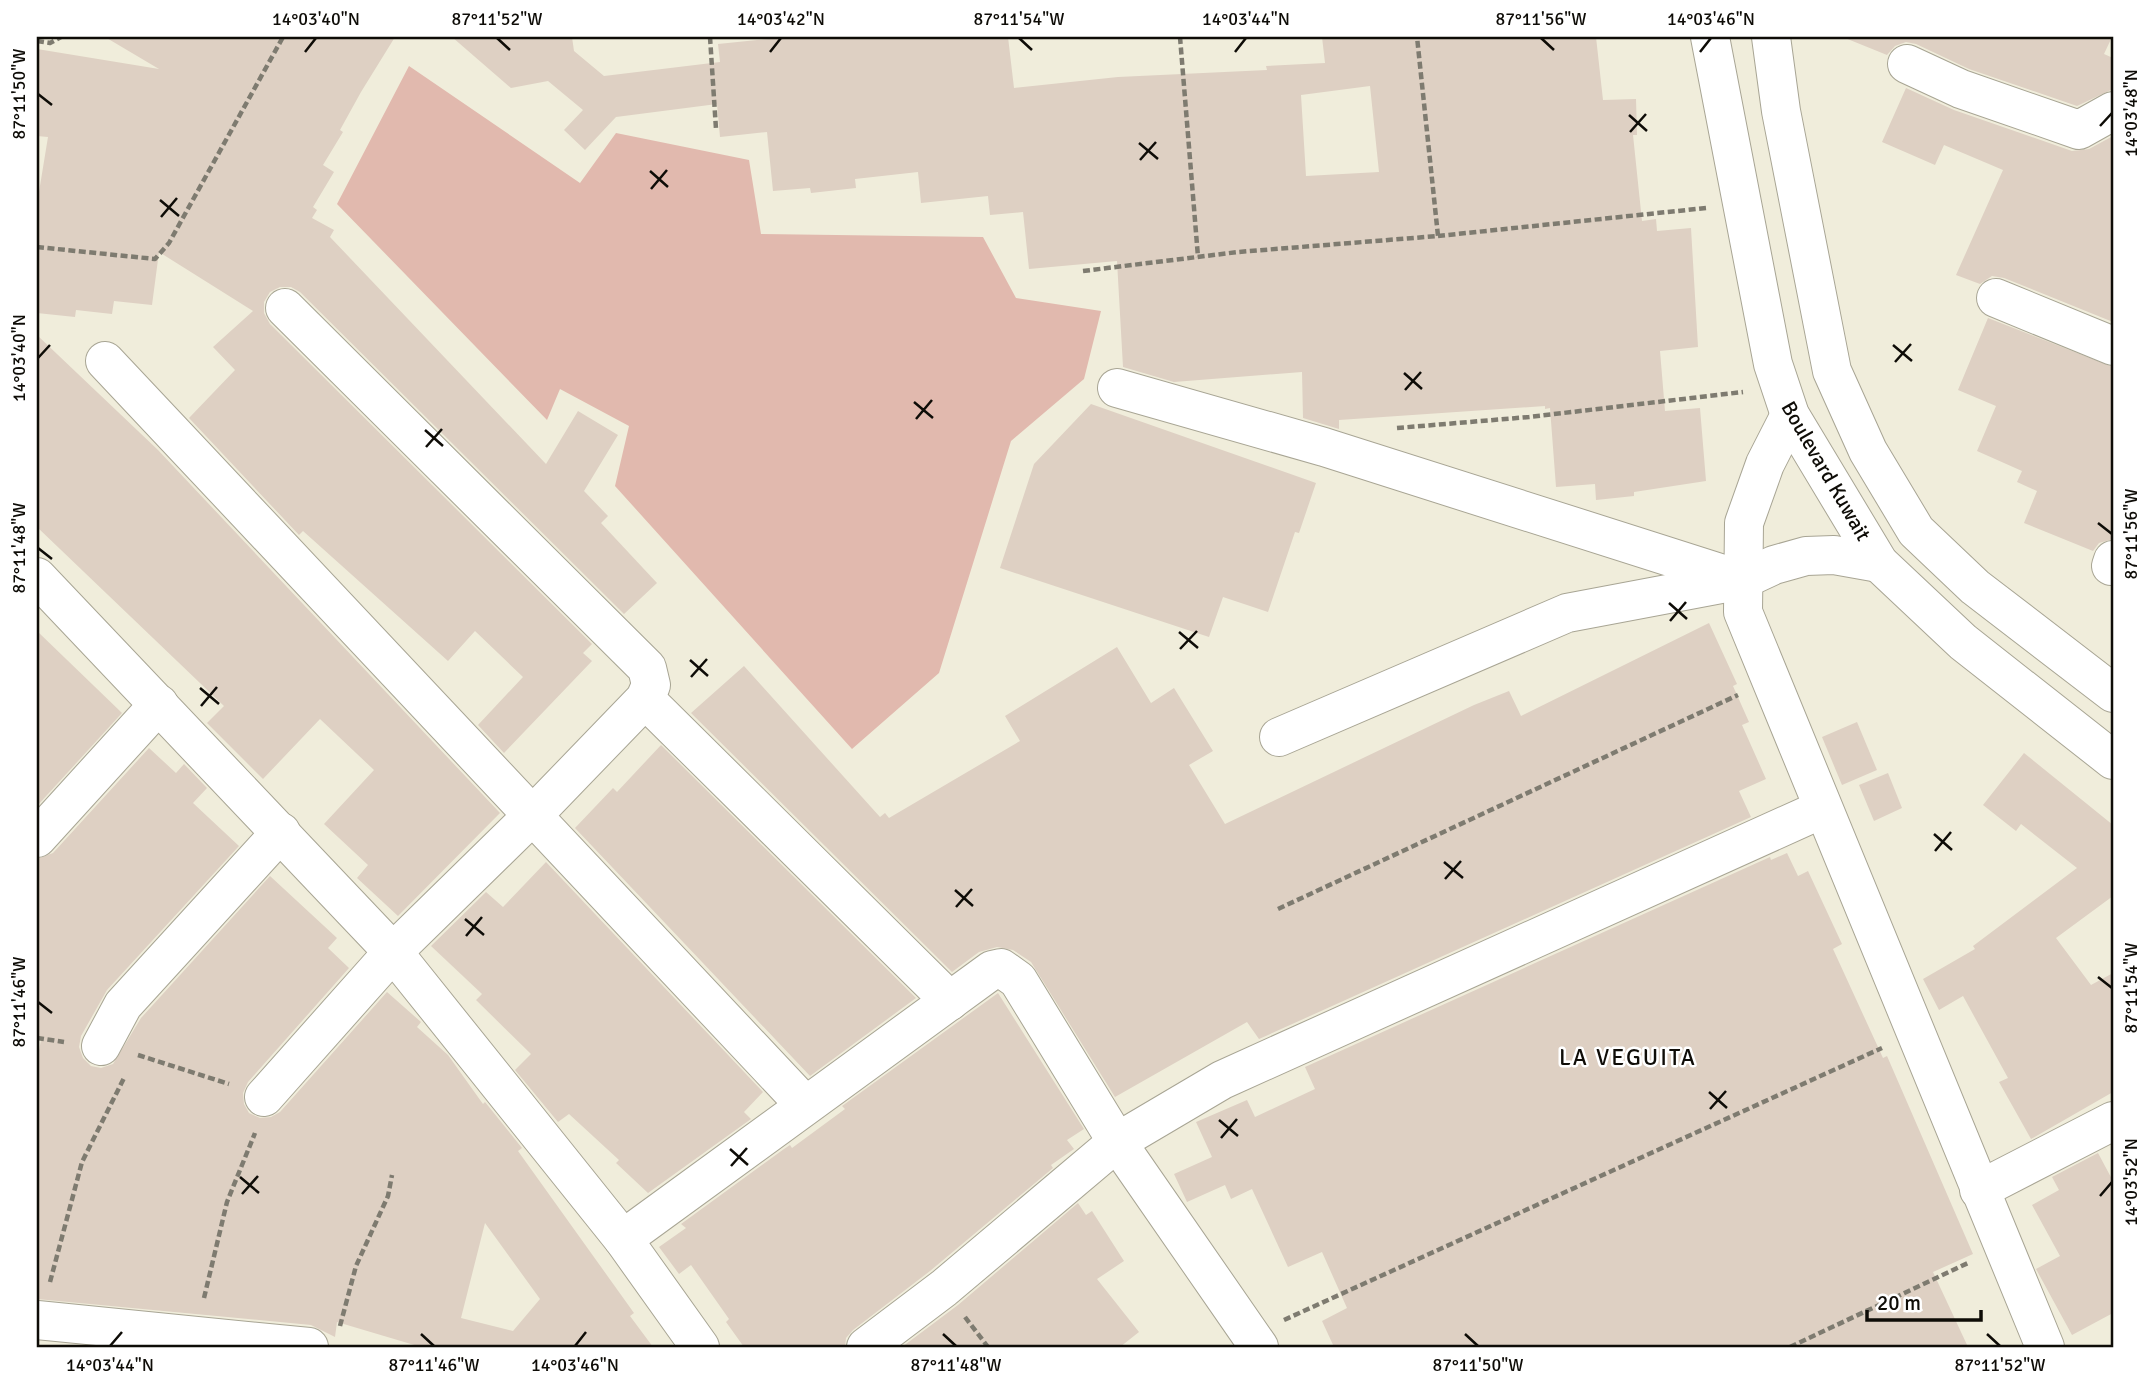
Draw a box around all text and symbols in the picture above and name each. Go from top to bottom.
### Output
text: 14°03'40"N [272,8,360,30]
text: 87°11'52"W [452,8,542,30]
text: 14°03'42"N [737,8,825,30]
text: 87°11'54"W [974,8,1064,30]
text: 14°03'44"N [1202,8,1290,30]
text: 87°11'56"W [1496,8,1586,30]
text: 14°03'46"N [1667,8,1755,30]
text: 87°11'50"W [8,49,30,139]
text: 14°03'48"N [2120,69,2142,157]
text: 14°03'40"N [8,314,30,402]
street label: Boulevard Kuwait [1775,397,1877,545]
text: 87°11'56"W [2120,489,2142,579]
text: 87°11'48"W [8,503,30,593]
text: 87°11'54"W [2120,943,2142,1033]
text: 87°11'46"W [8,957,30,1047]
district label: LA VEGUITA [1559,1043,1697,1072]
text: 14°03'52"N [2120,1138,2142,1226]
scale bar [1867,1279,1980,1323]
text: 20 m [1877,1290,1921,1316]
text: 14°03'44"N [66,1354,154,1376]
text: 87°11'46"W [389,1354,479,1376]
text: 14°03'46"N [531,1354,619,1376]
text: 87°11'48"W [911,1354,1001,1376]
text: 87°11'50"W [1433,1354,1523,1376]
text: 87°11'52"W [1955,1354,2045,1376]

